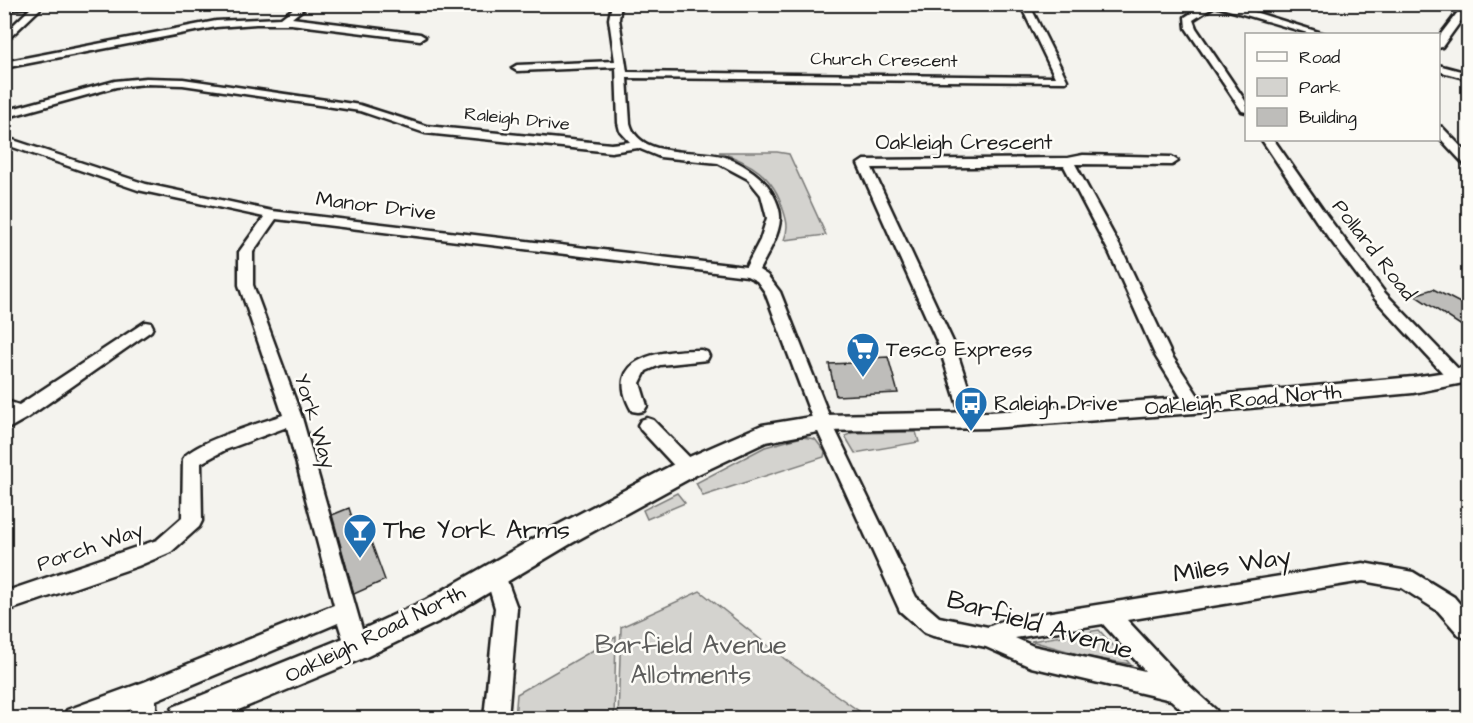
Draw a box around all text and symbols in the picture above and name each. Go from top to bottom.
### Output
legend [1245,33,1440,141]
text: Road [1299,45,1340,70]
street label: Church Crescent [810,46,958,74]
text: Park [1299,75,1341,100]
street label: Raleigh Drive [463,101,571,138]
text: Building [1299,105,1357,131]
street label: Oakleigh Crescent [875,128,1053,159]
street label: Manor Drive [314,184,438,228]
street label: Pollard Road [1325,193,1423,307]
supermarket icon: Tesco Express [845,331,881,378]
place label: Tesco Express [886,335,1033,365]
street label: York Way [285,370,343,473]
street label: Oakleigh Road North [1143,377,1343,425]
bus stop icon: Raleigh Drive [953,385,989,432]
place label: Raleigh Drive [994,389,1118,420]
bar icon: The York Arms [342,512,378,559]
place label: The York Arms [383,512,570,548]
street label: Porch Way [33,515,148,581]
street label: Miles Way [1170,538,1294,594]
street label: Oakleigh Road North [280,577,471,692]
street label: Barfield Avenue [943,581,1137,669]
park label: Barfield Avenue Allotments [595,627,787,693]

